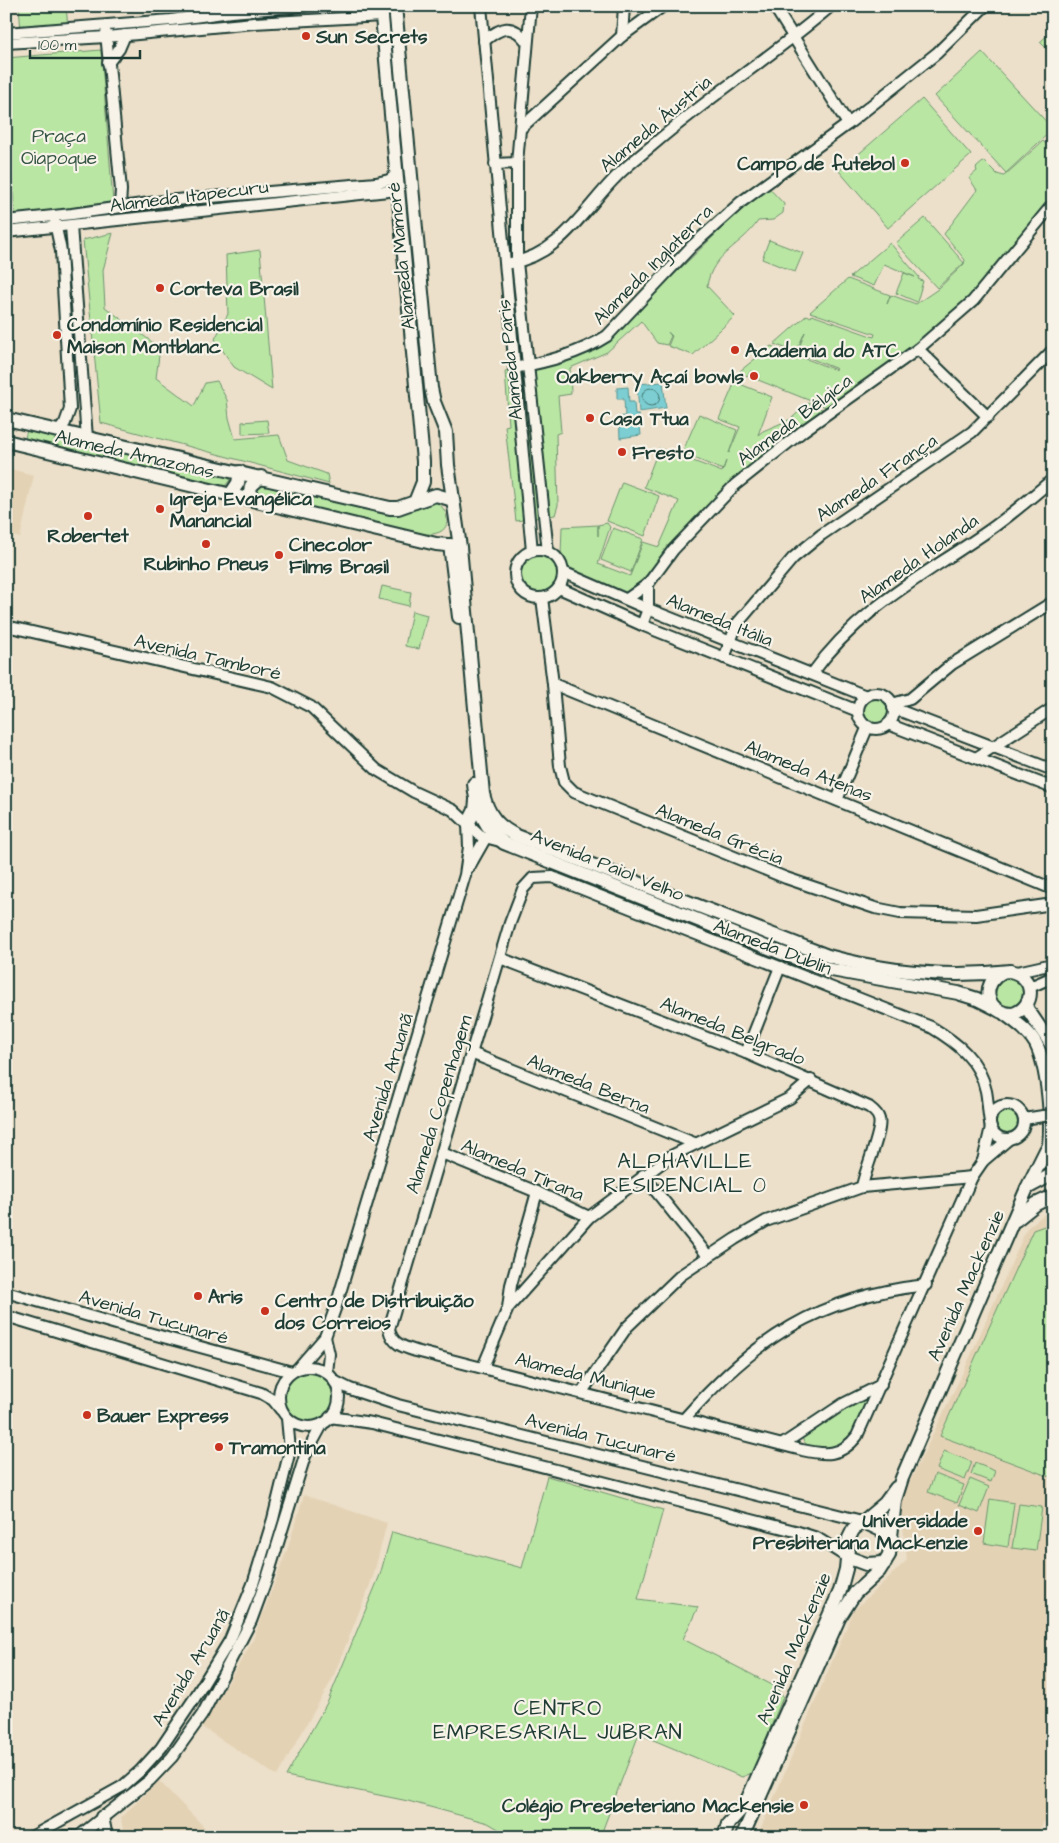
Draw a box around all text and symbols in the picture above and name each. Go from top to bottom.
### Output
place label: Sun Secrets [315,24,428,51]
scale bar [30,28,140,60]
marker: Sun Secrets [300,30,312,42]
text: 100 m [38,35,77,56]
street label: Alameda Áustria [594,69,718,179]
park label: Praça Oiapoque [21,123,97,172]
place label: Campo de futebol [737,151,895,178]
marker: Campo de futebol [899,157,911,169]
street label: Alameda Itapecuru [108,173,270,220]
street label: Alameda Mamoré [380,181,423,331]
street label: Alameda Inglaterra [587,199,720,332]
place label: Corteva Brasil [170,276,299,303]
marker: Corteva Brasil [154,282,166,294]
street label: Alameda Paris [491,298,530,422]
place label: Condomínio Residencial Maison Montblanc [67,312,263,361]
marker: Condomínio Residencial Maison Montblanc [51,329,63,341]
place label: Academia do ATC [745,338,900,365]
marker: Academia do ATC [729,344,741,356]
place label: Oakberry Açaí bowls [556,364,744,392]
street label: Alameda Bélgica [732,368,859,473]
marker: Oakberry Açaí bowls [748,370,760,382]
place label: Casa Ttua [600,406,689,433]
marker: Casa Ttua [584,412,596,424]
street label: Alameda Amazonas [53,423,217,486]
street label: Alameda França [811,427,943,529]
place label: Fresto [632,440,694,467]
marker: Fresto [616,446,628,458]
place label: Igreja Evangélica Manancial [170,486,312,535]
marker: Igreja Evangélica Manancial [154,503,166,515]
street label: Alameda Holanda [854,508,984,611]
marker: Robertet [82,510,94,522]
place label: Robertet [47,523,129,550]
place label: Cinecolor Films Brasil [289,532,389,581]
marker: Rubinho Pneus [200,538,212,550]
marker: Cinecolor Films Brasil [273,549,285,561]
place label: Rubinho Pneus [143,551,269,578]
street label: Alameda Itália [662,587,777,654]
street label: Avenida Tamboré [131,627,284,687]
street label: Alameda Atenas [740,733,876,809]
street label: Alameda Grécia [652,797,788,872]
street label: Avenida Paiol Velho [527,822,688,909]
street label: Alameda Dublin [709,912,836,982]
street label: Alameda Belgrado [656,990,809,1074]
street label: Avenida Aruanã [356,1010,421,1145]
street label: Alameda Copenhagem [399,1012,480,1197]
street label: Alameda Berna [523,1047,654,1121]
street label: Alameda Tirana [457,1132,588,1209]
district label: ALPHAVILLE RESIDENCIAL 0 [603,1147,767,1200]
street label: Avenida Mackenzie [921,1206,1012,1366]
street label: Avenida Tucunaré [75,1283,232,1352]
place label: Aris [208,1284,244,1311]
place label: Centro de Distribuição dos Correios [274,1288,474,1337]
marker: Aris [192,1290,204,1302]
marker: Centro de Distribuição dos Correios [259,1305,271,1317]
street label: Alameda Munique [512,1346,659,1407]
place label: Bauer Express [97,1403,229,1430]
street label: Avenida Tucunaré [522,1407,679,1470]
marker: Bauer Express [81,1409,93,1421]
place label: Tramontina [228,1435,326,1462]
marker: Tramontina [213,1441,225,1453]
place label: Universidade Presbiteriana Mackenzie [753,1508,969,1557]
marker: Universidade Presbiteriana Mackenzie [972,1525,984,1537]
street label: Avenida Mackenzie [750,1568,839,1729]
street label: Avenida Aruanã [146,1604,237,1732]
district label: CENTRO EMPRESARIAL JUBRAN [433,1694,683,1747]
place label: Colégio Presbeteriano Mackensie [502,1793,795,1821]
marker: Colégio Presbeteriano Mackensie [798,1799,810,1811]

